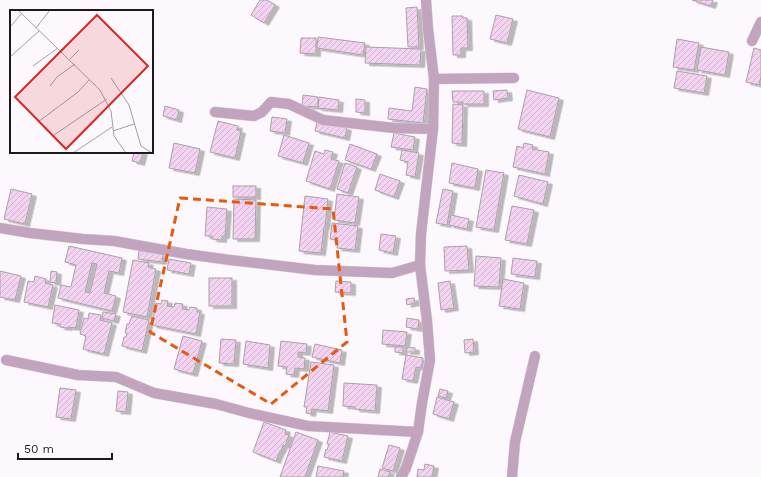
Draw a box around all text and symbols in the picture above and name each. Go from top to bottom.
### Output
inset map [10,10,153,153]
scale bar [18,435,112,461]
text: 50 m [24,442,54,456]

